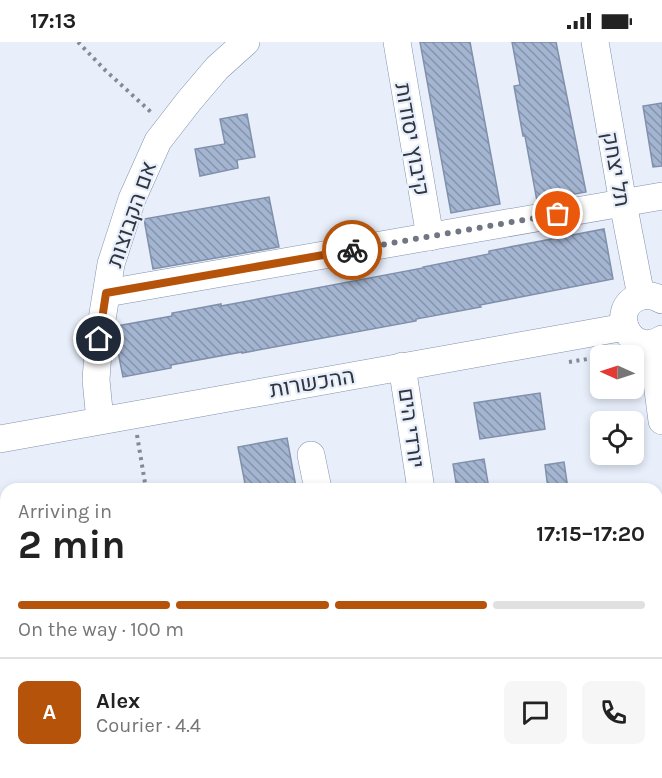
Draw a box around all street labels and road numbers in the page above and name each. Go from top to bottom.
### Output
street label: קיבוץ יסודות [389,81,435,198]
street label: תל יצחק [597,130,635,209]
street label: אם הקבוצות [102,158,162,271]
street label: ההכשרות [267,363,357,403]
street label: יורדי הים [393,386,430,470]

